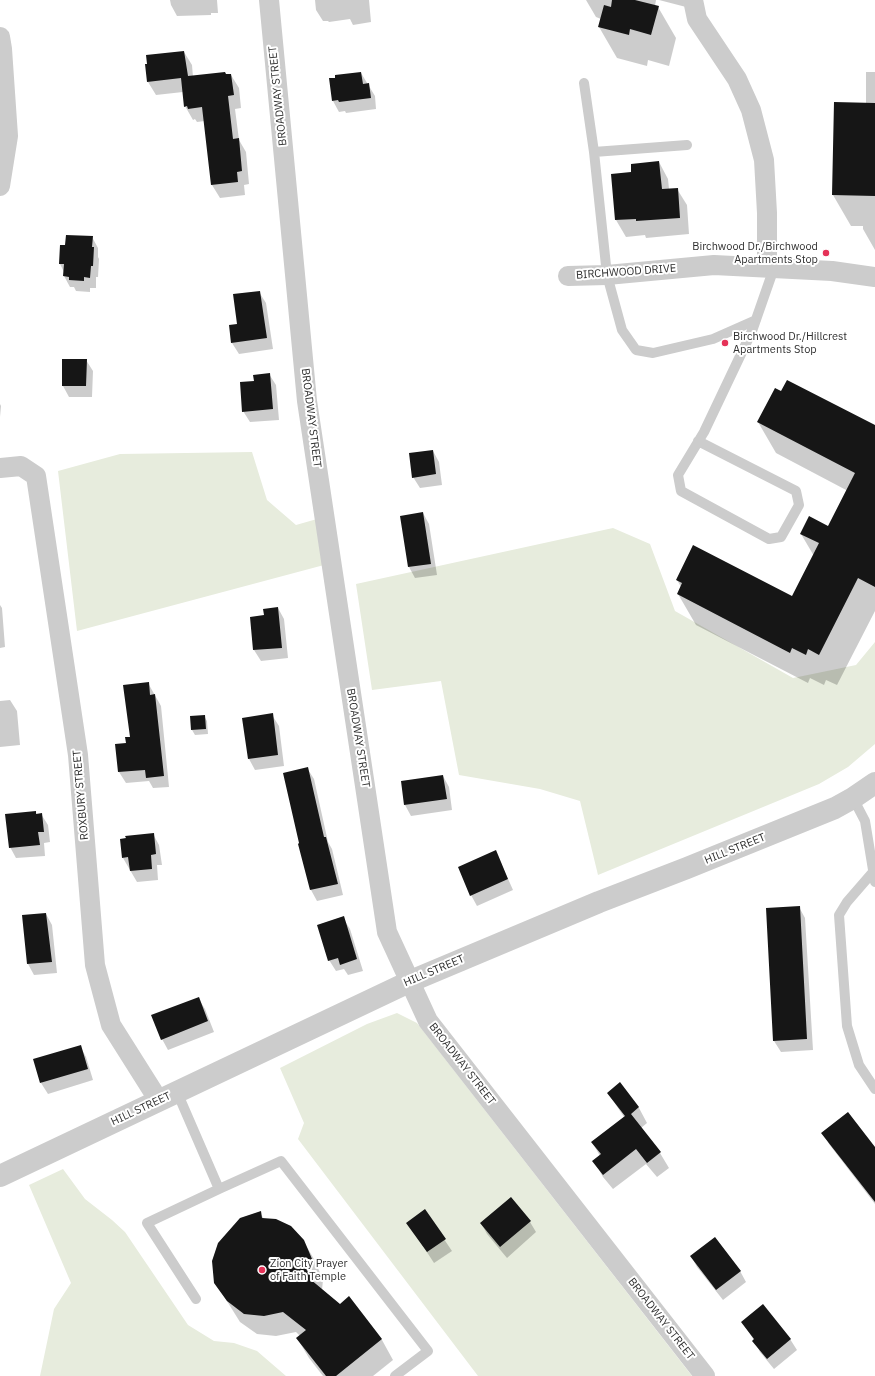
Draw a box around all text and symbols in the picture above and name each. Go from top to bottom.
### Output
street label: BROADWAY STREET [266,45,290,147]
place label: Birchwood Dr./Birchwood Apartments Stop [692,240,818,266]
marker: Birchwood Dr./Birchwood Apartments Stop [821,248,831,258]
street label: BIRCHWOOD DRIVE [575,262,677,282]
place label: Birchwood Dr./Hillcrest Apartments Stop [733,330,847,356]
marker: Birchwood Dr./Hillcrest Apartments Stop [720,338,730,348]
street label: BROADWAY STREET [298,367,324,469]
street label: BROADWAY STREET [344,687,372,789]
street label: ROXBURY STREET [70,749,92,841]
street label: HILL STREET [703,831,767,867]
street label: HILL STREET [402,952,466,990]
street label: BROADWAY STREET [426,1020,498,1108]
street label: HILL STREET [109,1089,173,1129]
place label: Zion City Prayer of Faith Temple [270,1257,348,1283]
marker: Zion City Prayer of Faith Temple [257,1265,267,1275]
street label: BROADWAY STREET [625,1275,697,1363]

